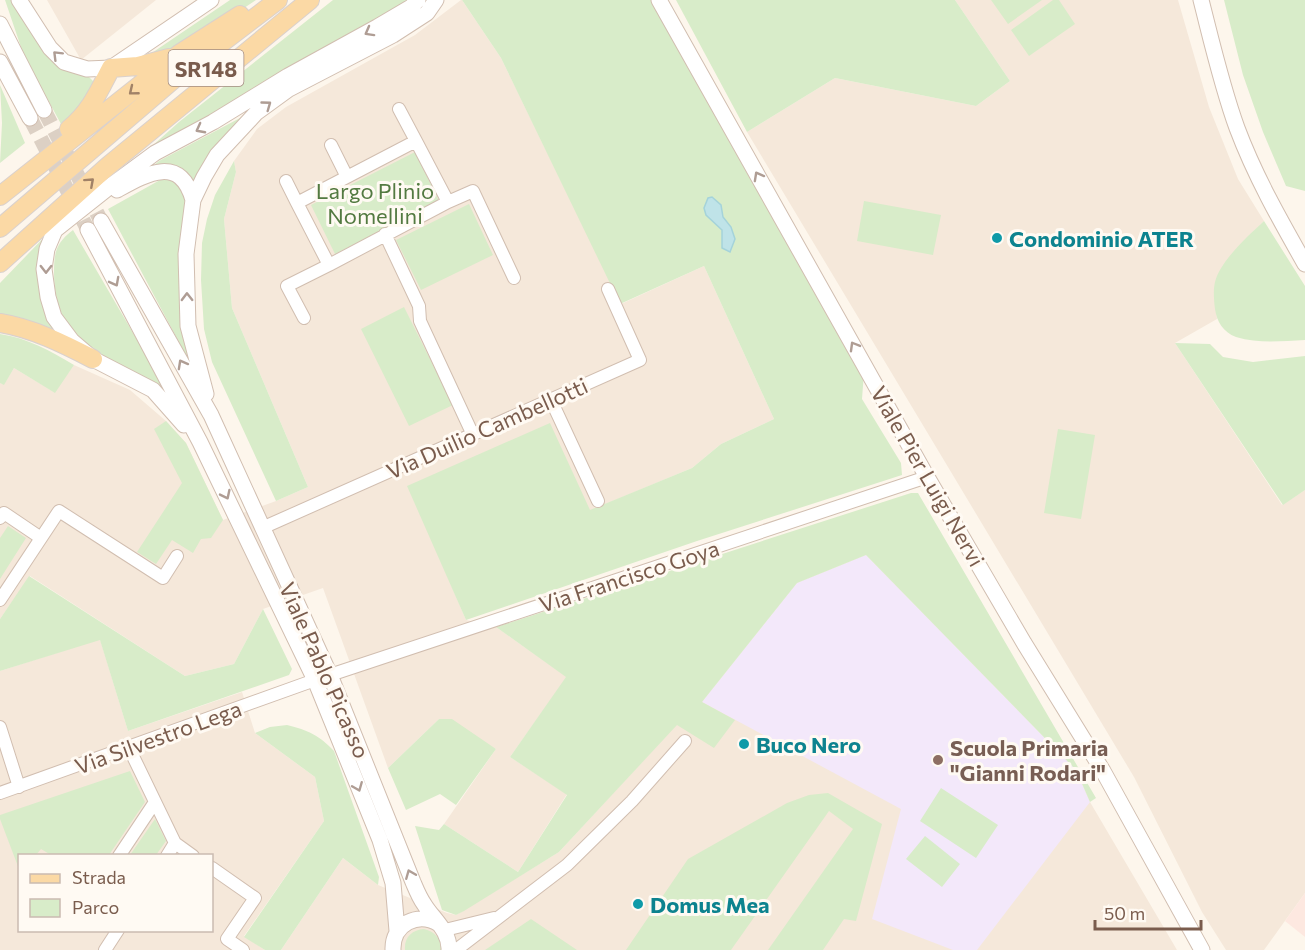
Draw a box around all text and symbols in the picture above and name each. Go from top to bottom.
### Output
one-way arrow [365,25,375,36]
road number: SR148 [168,50,244,86]
one-way arrow [53,51,64,62]
one-way arrow [129,83,140,94]
one-way arrow [260,102,271,113]
one-way arrow [196,122,206,133]
one-way arrow [754,172,765,182]
park label: Largo Plinio Nomellini [316,177,434,229]
one-way arrow [83,178,94,189]
place label: Condominio ATER [1009,225,1194,252]
marker: Condominio ATER [990,231,1004,245]
one-way arrow [40,265,52,274]
one-way arrow [108,275,119,286]
one-way arrow [181,292,194,301]
one-way arrow [850,342,861,352]
one-way arrow [178,360,189,370]
street label: Via Duilio Cambellotti [382,371,592,485]
street label: Viale Pier Luigi Nervi [865,381,991,571]
one-way arrow [218,489,230,500]
street label: Via Francisco Goya [536,534,722,618]
street label: Viale Pablo Picasso [274,578,376,762]
street label: Via Silvestro Lega [71,694,245,780]
place label: Buco Nero [756,731,861,758]
place label: Scuola Primaria "Gianni Rodari" [950,734,1108,786]
marker: Buco Nero [737,737,751,751]
marker: Scuola Primaria "Gianni Rodari" [931,753,945,767]
one-way arrow [351,782,364,792]
legend [18,854,213,932]
text: Strada [72,866,126,888]
one-way arrow [405,869,417,880]
place label: Domus Mea [650,891,770,918]
scale bar [1095,893,1202,931]
text: Parco [72,896,119,918]
marker: Domus Mea [631,897,645,911]
text: 50 m [1104,902,1145,924]

